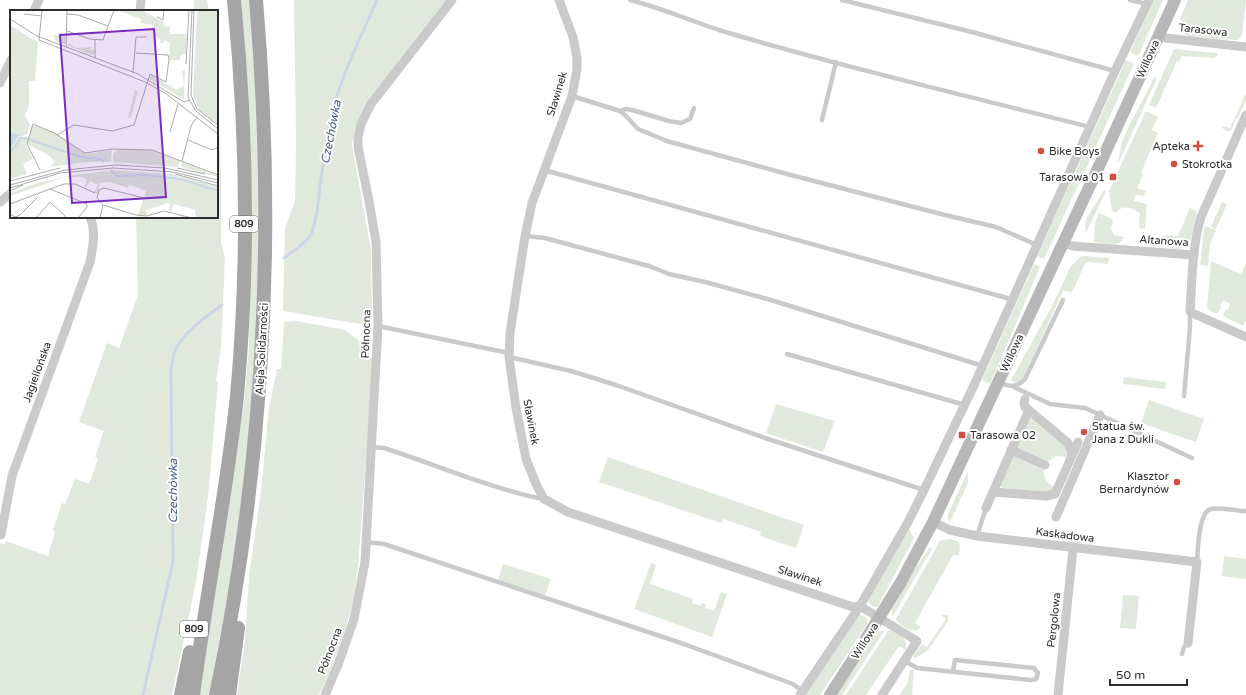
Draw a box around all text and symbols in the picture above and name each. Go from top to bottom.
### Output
inset map [10,10,218,218]
street label: Tarasowa [1178,21,1228,39]
street label: Willowa [1134,38,1162,80]
street label: Sławinek [544,70,570,118]
water label: Czechówka [318,99,344,165]
place label: Apteka [1153,140,1190,153]
marker: Apteka [1193,141,1203,151]
place label: Bike Boys [1049,145,1100,158]
marker: Bike Boys [1036,146,1046,156]
place label: Stokrotka [1182,158,1232,171]
marker: Stokrotka [1169,159,1179,169]
place label: Tarasowa 01 [1039,171,1105,184]
marker: Tarasowa 01 [1108,172,1118,182]
road number: 809 [230,216,258,232]
street label: Altanowa [1139,233,1189,249]
street label: Aleja Solidarności [253,302,271,396]
street label: Północna [359,309,373,359]
street label: Willowa [998,332,1026,374]
street label: Jagiellońska [20,340,54,404]
street label: Sławinek [520,398,542,446]
place label: Statua św. Jana z Dukli [1092,420,1154,446]
marker: Statua św. Jana z Dukli [1079,427,1089,437]
place label: Tarasowa 02 [970,429,1036,442]
marker: Tarasowa 02 [957,430,967,440]
water label: Czechówka [166,458,180,523]
place label: Klasztor Bernardynów [1099,470,1170,496]
marker: Klasztor Bernardynów [1172,477,1182,487]
street label: Kaskadowa [1035,525,1095,545]
street label: Sławinek [776,563,824,589]
street label: Pergolowa [1045,592,1063,648]
street label: Willowa [849,620,881,662]
road number: 809 [180,621,208,637]
street label: Północna [315,626,345,676]
scale bar [1110,661,1187,687]
text: 50 m [1116,668,1145,682]

